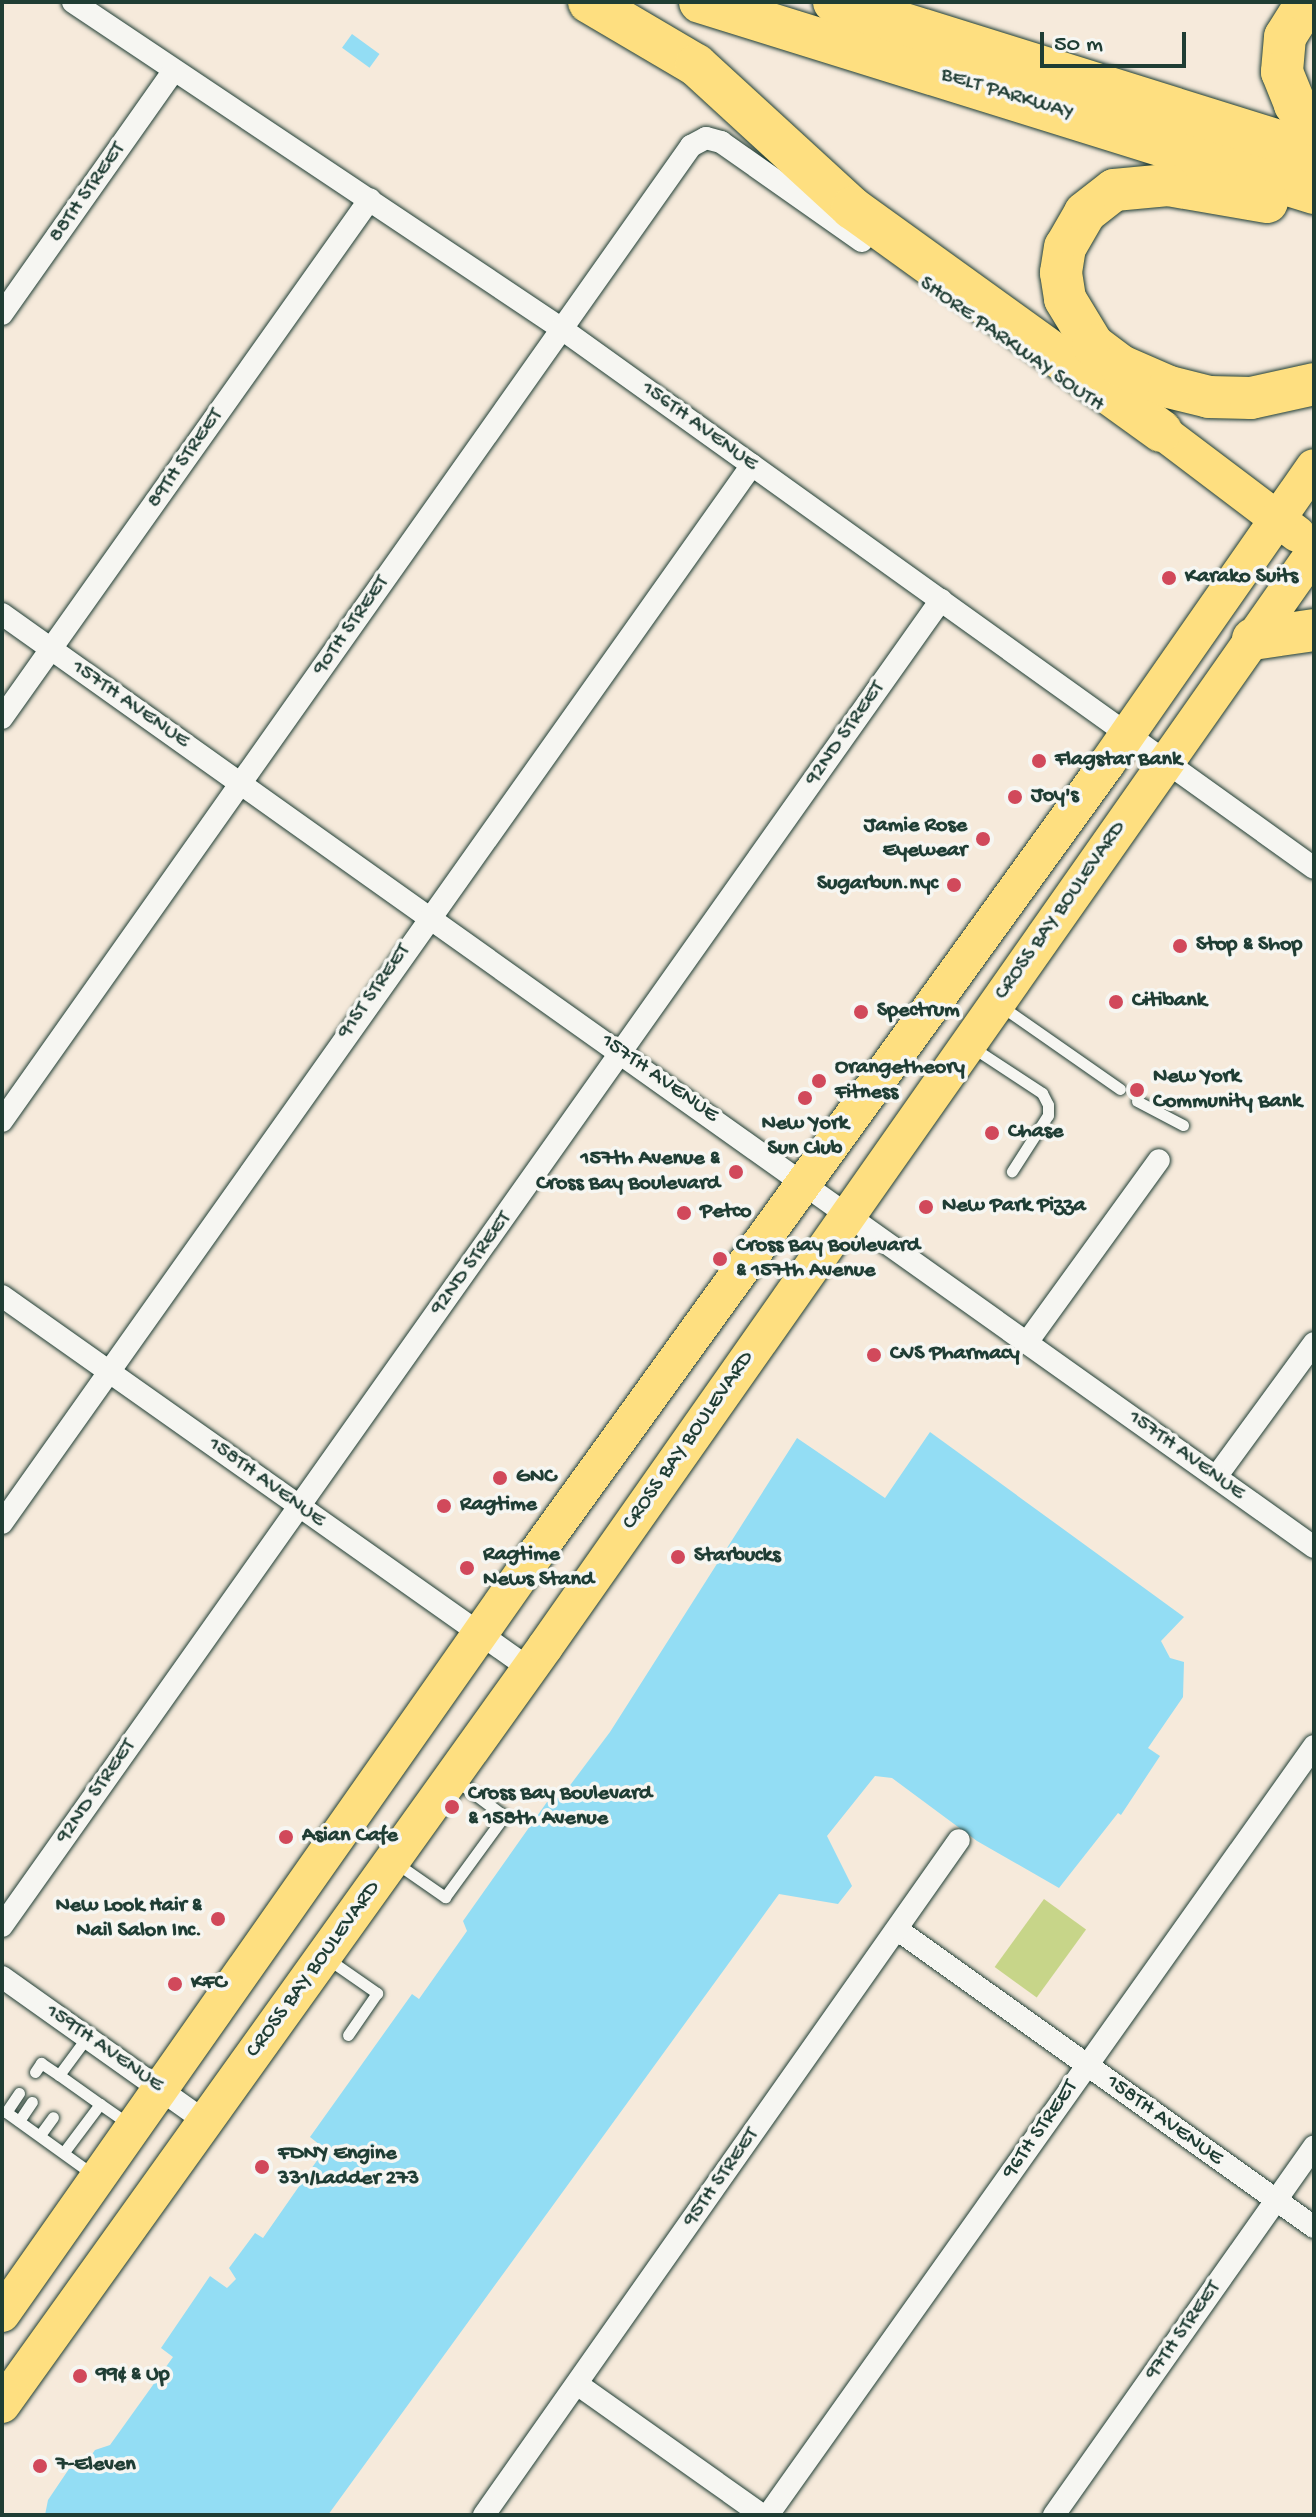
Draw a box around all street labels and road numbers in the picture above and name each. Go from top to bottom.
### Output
street label: BELT PARKWAY [937,62,1077,128]
street label: 88TH STREET [44,138,132,248]
street label: SHORE PARKWAY SOUTH [914,271,1108,419]
street label: 156TH AVENUE [636,376,762,478]
street label: 89TH STREET [142,404,230,514]
street label: 90TH STREET [308,571,396,681]
street label: 157TH AVENUE [66,655,194,755]
street label: 92ND STREET [800,677,892,791]
street label: CROSS BAY BOULEVARD [989,817,1133,1005]
street label: 91ST STREET [333,939,417,1045]
street label: 157TH AVENUE [595,1029,723,1129]
street label: 92ND STREET [426,1207,518,1321]
street label: CROSS BAY BOULEVARD [617,1347,761,1535]
street label: 157TH AVENUE [1122,1405,1250,1507]
street label: 158TH AVENUE [202,1432,330,1534]
street label: 92ND STREET [51,1735,143,1849]
street label: CROSS BAY BOULEVARD [241,1876,387,2064]
street label: 159TH AVENUE [40,1999,168,2099]
street label: 158TH AVENUE [1100,2070,1228,2172]
street label: 96TH STREET [997,2076,1085,2184]
street label: 95TH STREET [678,2123,766,2233]
street label: 97TH STREET [1140,2276,1228,2386]

